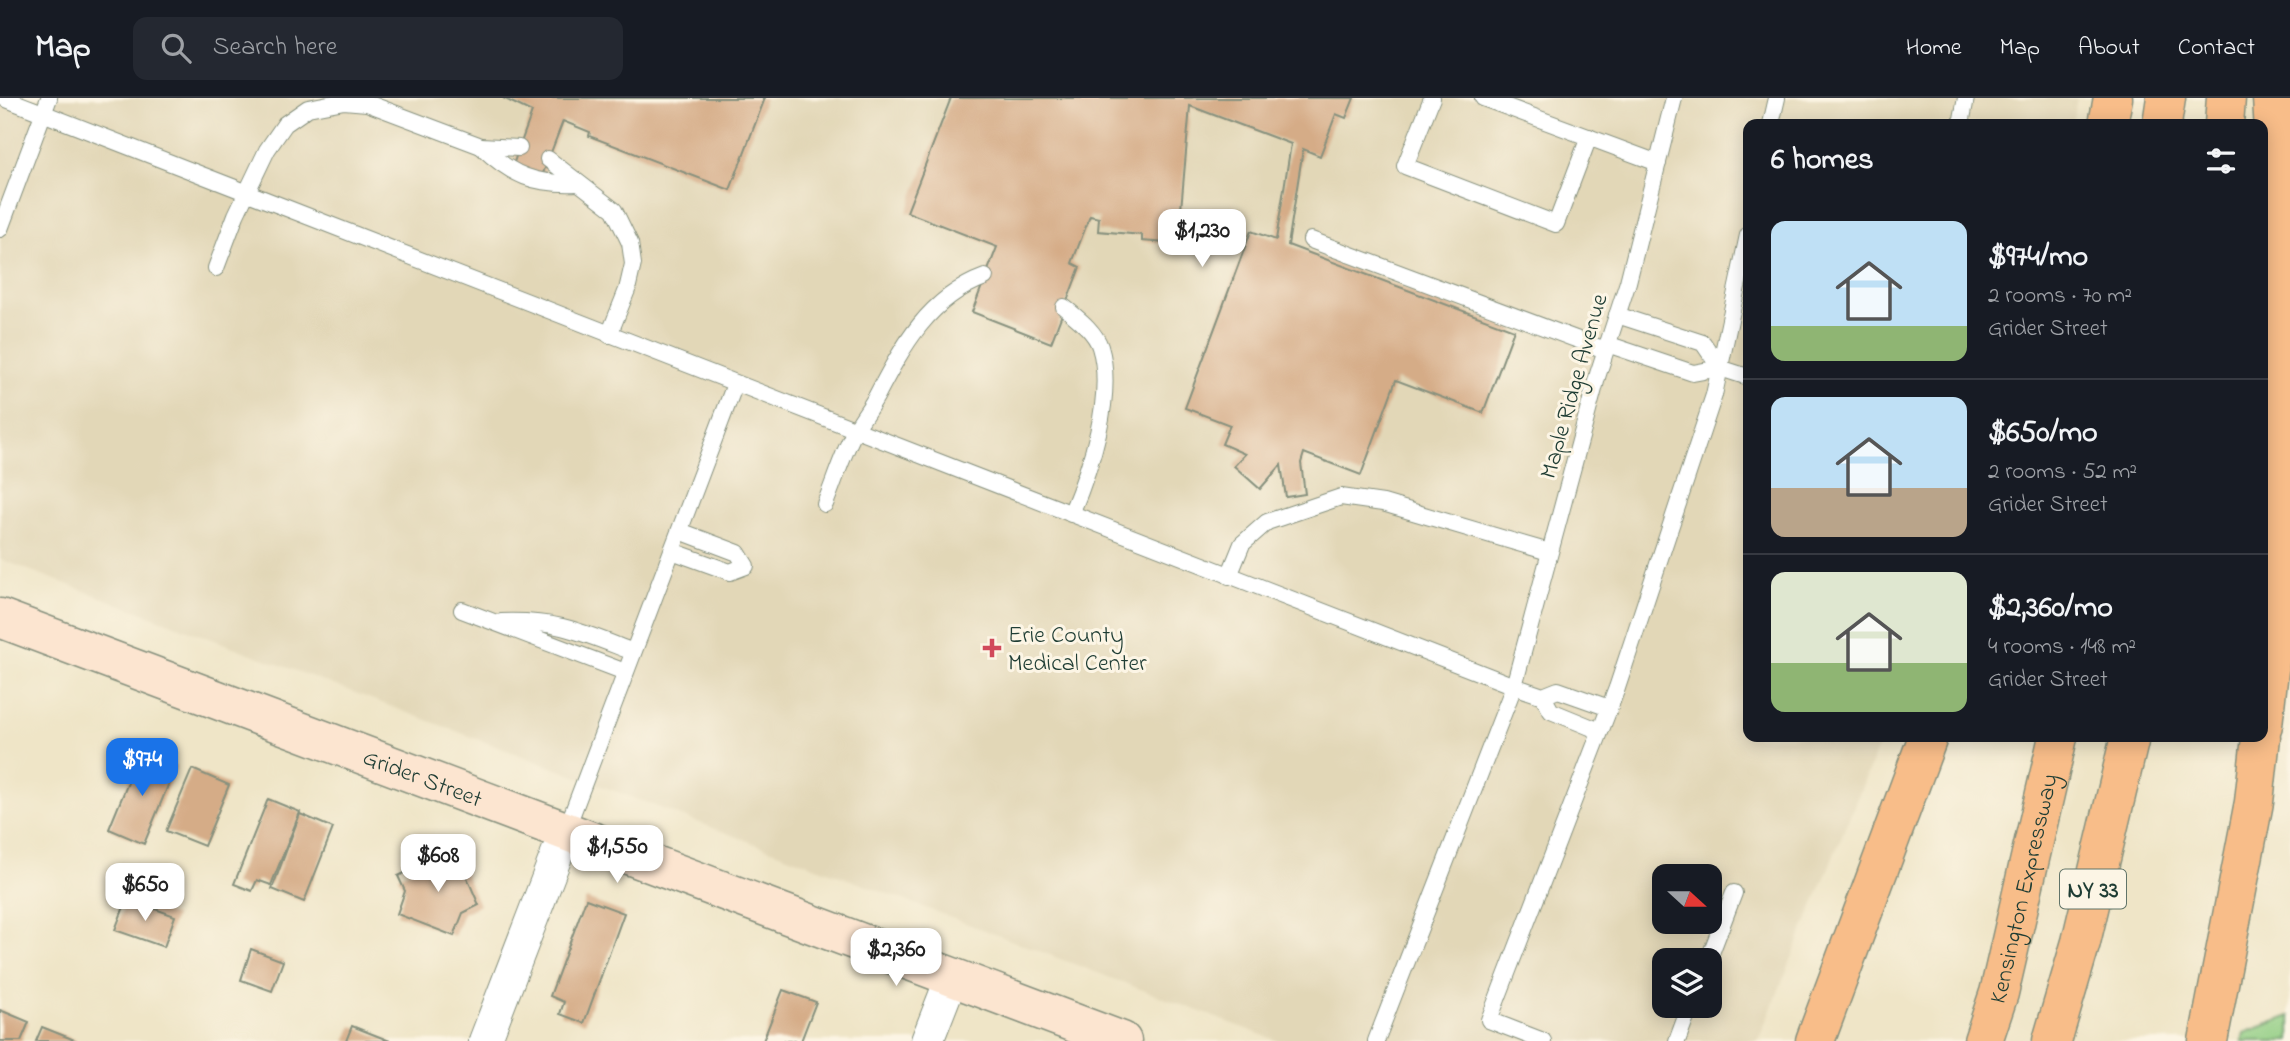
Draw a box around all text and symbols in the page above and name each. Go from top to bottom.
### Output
search box [133,17,623,80]
text: Map [35,24,91,72]
icon: search [157,29,195,67]
text: Search here [213,29,337,67]
text: Home [1906,31,1962,66]
text: Map [2000,31,2040,66]
text: About [2078,31,2140,66]
text: Contact [2178,31,2255,66]
text: 6 homes [1771,139,1874,183]
icon: filters [2202,142,2240,180]
pin: $1,230 [1145,209,1259,269]
text: $1,230 [1174,215,1230,248]
text: $974/mo [1988,236,2088,280]
icon: home [1827,249,1911,333]
text: 2 rooms · 70 m² [1988,280,2132,313]
street label: Maple Ridge Avenue [1532,290,1619,483]
text: Grider Street [1988,313,2108,346]
text: $650/mo [1988,412,2098,456]
icon: home [1827,425,1911,509]
text: 2 rooms · 52 m² [1988,456,2137,489]
text: Grider Street [1988,489,2108,522]
text: $2,360/mo [1988,587,2113,631]
icon: home [1827,600,1911,684]
place label: Erie County Medical Center [1008,619,1147,682]
text: 4 rooms · 148 m² [1988,631,2136,664]
marker: Erie County Medical Center [982,638,1002,658]
text: Grider Street [1988,664,2108,697]
pin: $974 [101,738,183,798]
street label: Grider Street [357,741,487,818]
text: $974 [122,744,162,777]
street label: Kensington Expressway [1982,770,2070,1009]
pin: $1,550 [560,826,674,885]
text: $1,550 [586,831,648,864]
pin: $608 [397,834,479,894]
text: $608 [417,840,459,873]
pin: $650 [104,864,186,923]
north arrow [1652,864,1722,934]
map controls [1652,864,1722,1018]
text: $650 [121,869,169,902]
road number: NY 33 [2060,870,2126,908]
pin: $2,360 [839,928,953,988]
text: $2,360 [867,934,925,967]
button: layers [1652,948,1722,1018]

